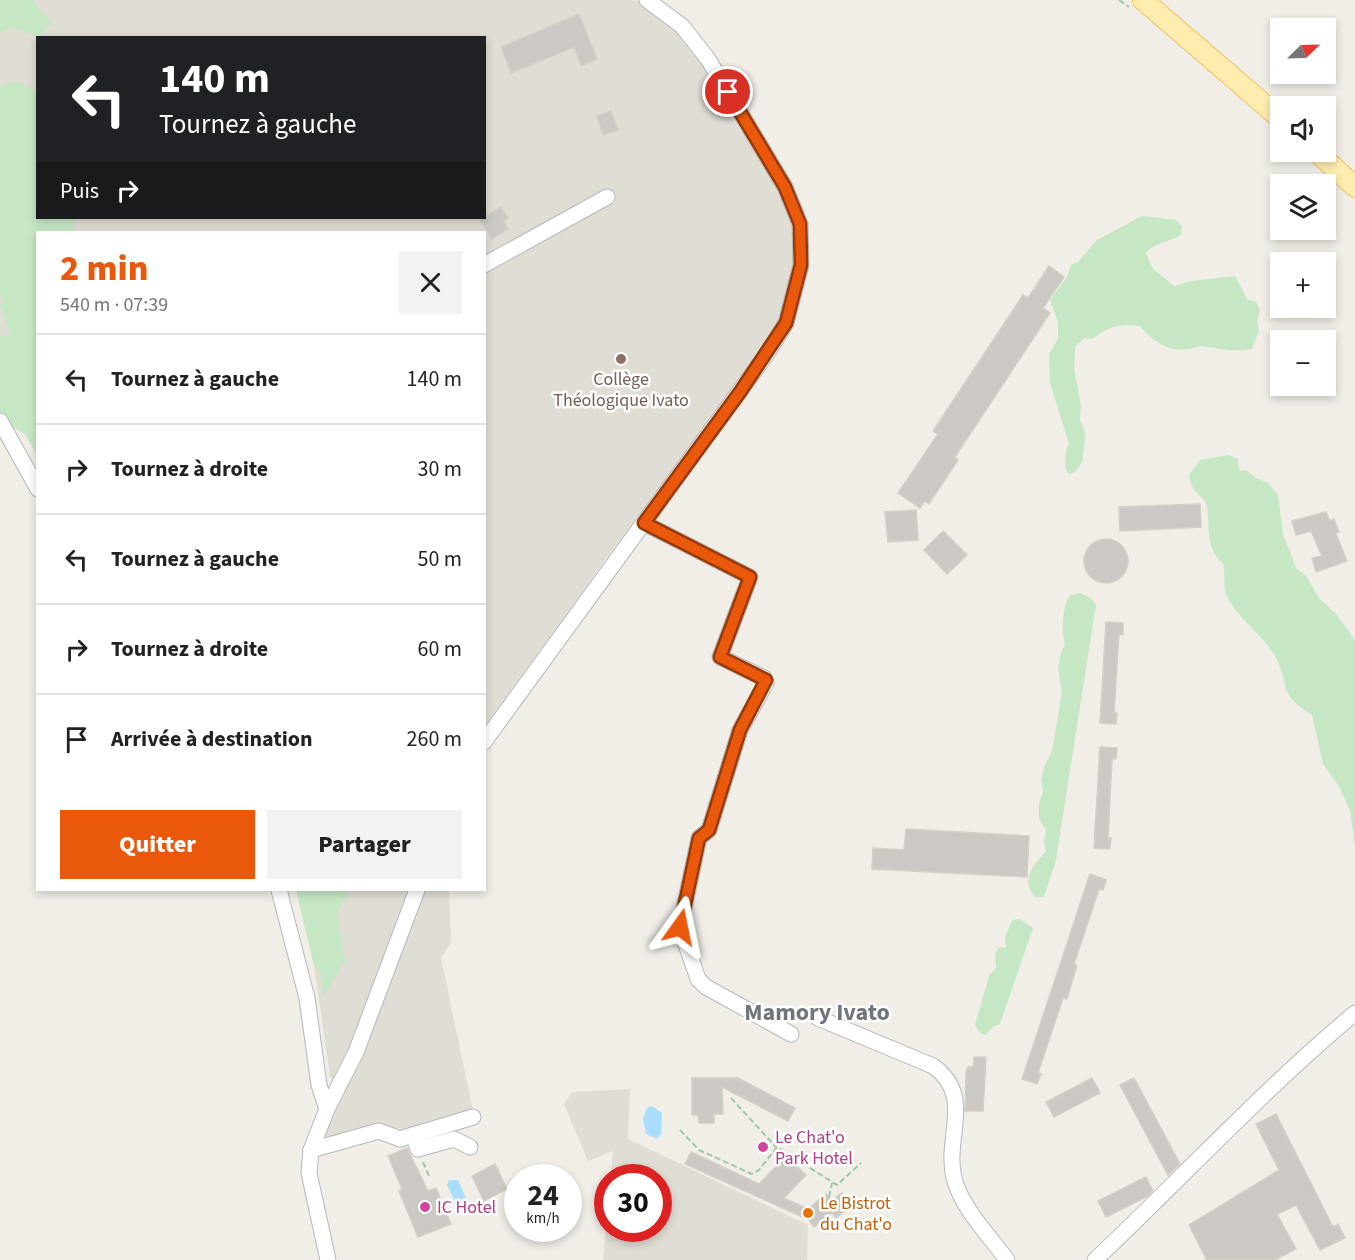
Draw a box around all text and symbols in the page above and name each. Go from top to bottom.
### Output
north arrow [1270,18,1336,84]
map controls [1270,18,1336,396]
text: 140 m [159,49,270,109]
icon: left [60,60,138,138]
pin [702,66,753,117]
icon: arrive [711,75,744,108]
button: sound [1270,96,1336,162]
text: Tournez à gauche [159,105,356,144]
icon: right [111,174,144,207]
button: layers [1270,174,1336,240]
text: Puis [60,175,99,207]
text: 2 min [60,243,148,294]
button: close [399,251,462,314]
button: + [1270,252,1336,318]
text: 540 m · 07:39 [60,291,168,319]
button: − [1270,330,1336,396]
marker: Collège Théologique Ivato [614,352,628,366]
icon: left [60,363,93,396]
text: Tournez à gauche [111,363,279,395]
text: 140 m [407,363,462,395]
place label: Collège Théologique Ivato [553,367,689,413]
icon: right [60,453,93,486]
text: Tournez à droite [111,453,268,485]
text: 30 m [417,453,462,485]
icon: left [60,543,93,576]
text: Tournez à gauche [111,543,279,575]
text: 50 m [417,543,462,575]
icon: right [60,633,93,666]
text: Tournez à droite [111,633,268,665]
text: 60 m [417,633,462,665]
icon: arrive [60,723,93,756]
text: Arrivée à destination [111,723,313,755]
text: 260 m [407,723,462,755]
button: Quitter [60,810,255,879]
button: Partager [267,810,462,879]
position arrow [648,895,712,959]
district label: Mamory Ivato [744,995,890,1030]
place label: Le Chat'o Park Hotel [775,1125,853,1171]
marker: Le Chat'o Park Hotel [756,1140,770,1154]
speed limit sign: 30 [594,1164,672,1242]
text: 24 [527,1174,559,1217]
place label: Le Bistrot du Chat'o [820,1191,892,1237]
place label: IC Hotel [437,1195,496,1220]
marker: IC Hotel [418,1200,432,1214]
marker: Le Bistrot du Chat'o [801,1206,815,1220]
text: km/h [526,1208,560,1229]

